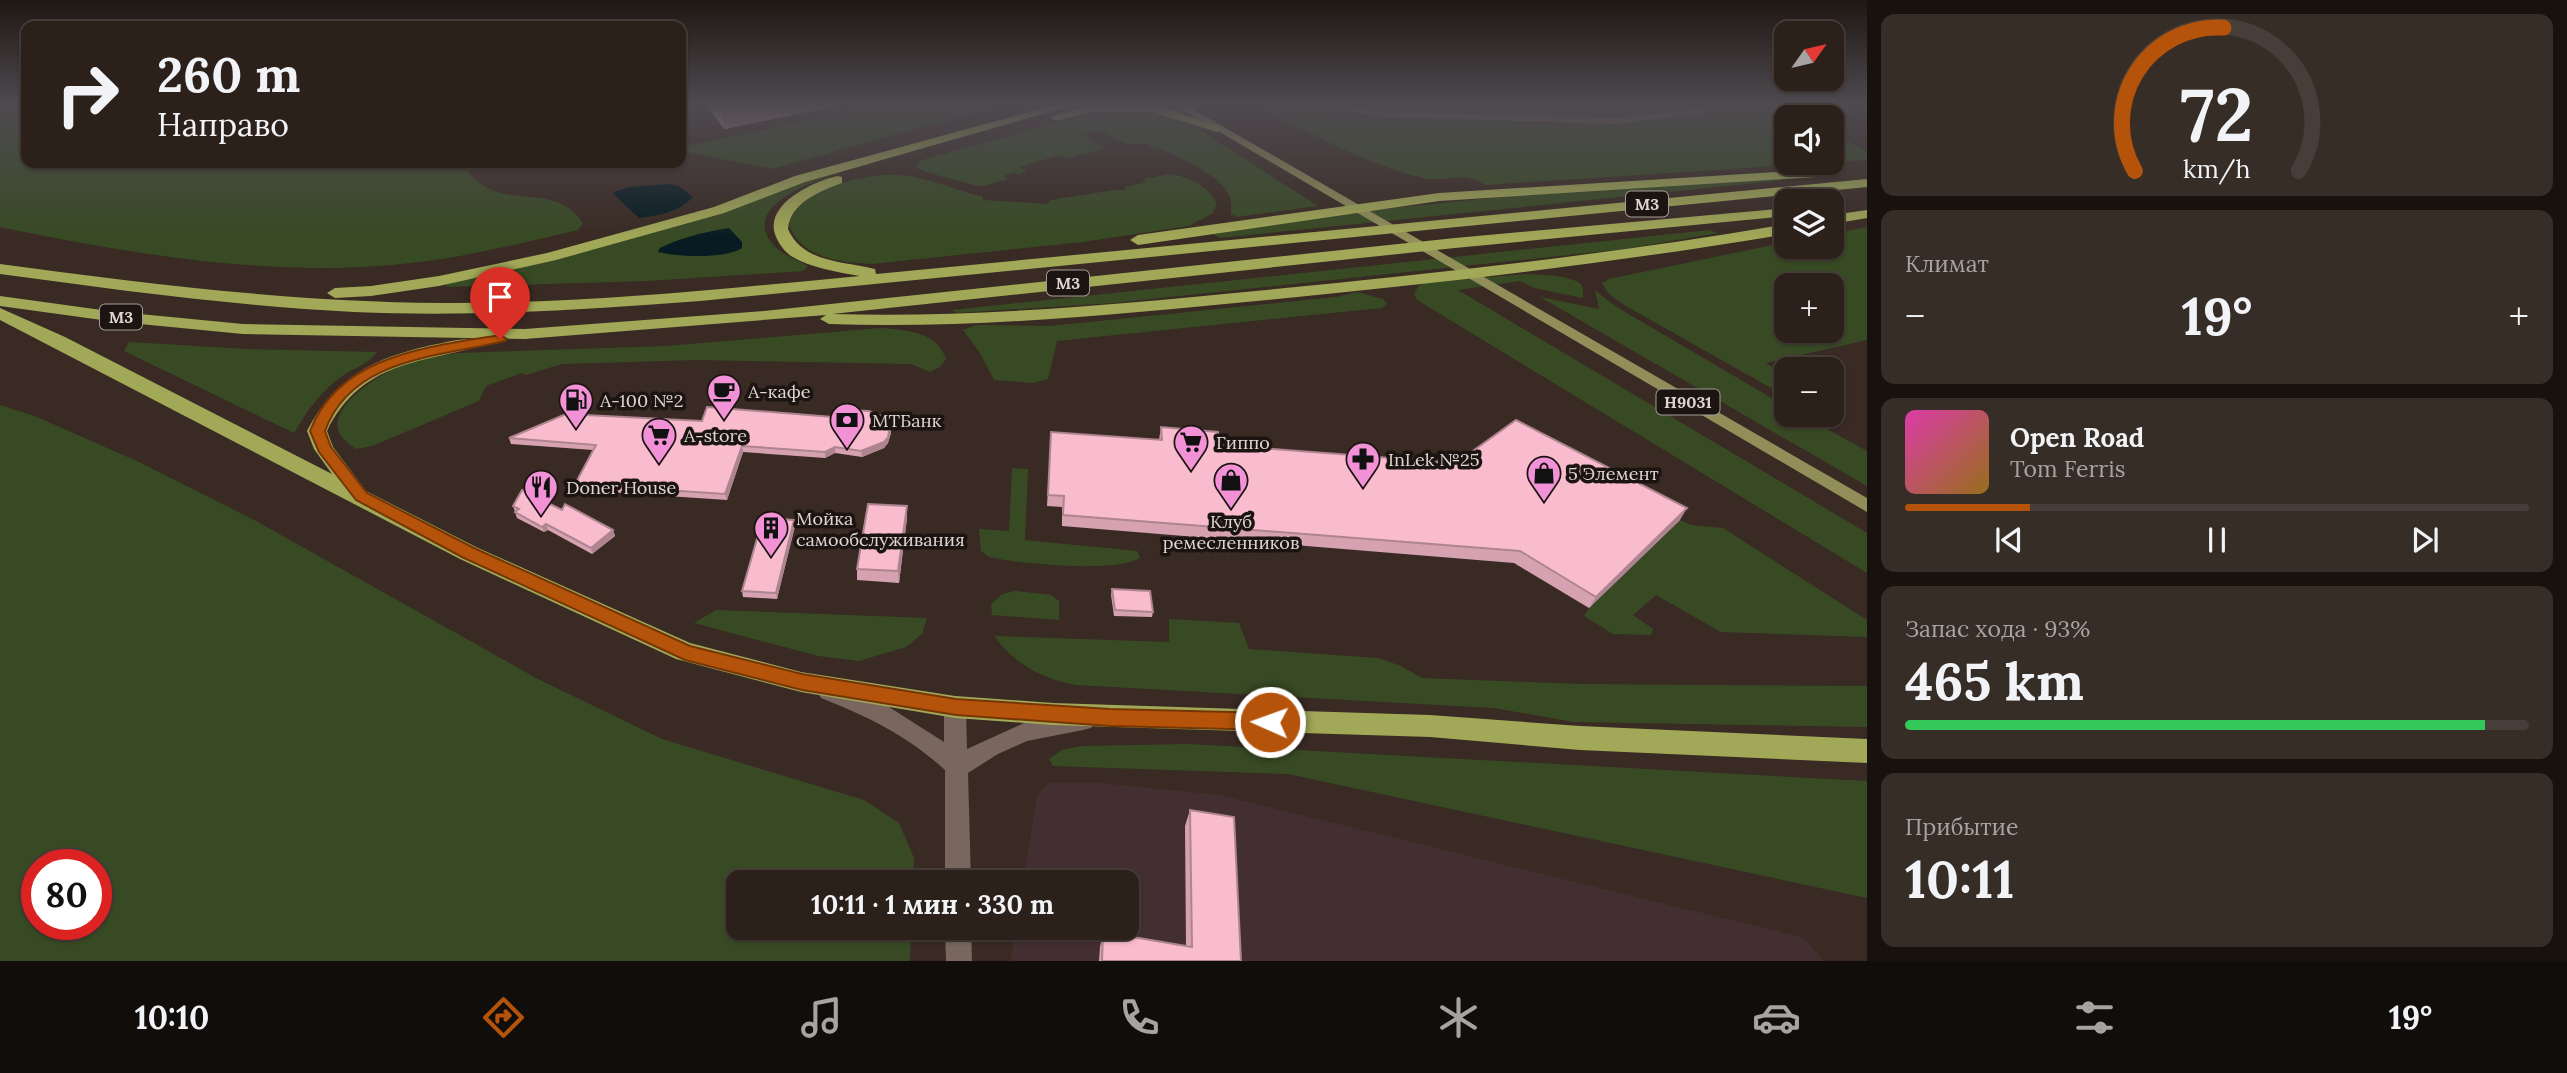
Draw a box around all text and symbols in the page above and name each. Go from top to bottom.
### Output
north arrow [1774,21,1844,91]
map controls [1774,21,1844,427]
text: 260 m [157,43,300,105]
icon: right [42,49,133,140]
text: 72 [2181,68,2253,161]
text: Направо [157,104,289,145]
button: sound [1774,105,1844,175]
text: km/h [2183,153,2251,185]
button: layers [1774,189,1844,259]
road number: М3 [1626,192,1668,216]
text: Климат [1905,249,1989,278]
pin [470,267,530,339]
road number: М3 [1047,270,1089,296]
button: + [1774,273,1844,343]
icon: arrive [481,278,519,316]
text: 19° [2182,283,2252,349]
text: − [1905,292,1925,340]
text: + [2509,292,2529,340]
road number: М3 [100,304,142,330]
button: − [1774,357,1844,427]
cafe icon: А-кафе [705,372,743,421]
place label: А-кафе [747,380,811,403]
fuel station icon: А-100 №2 [557,381,595,430]
place label: А-100 №2 [599,389,683,412]
road number: Н9031 [1656,390,1720,414]
bank icon: МТБанк [828,401,866,450]
place label: МТБанк [872,409,942,432]
supermarket icon: A-store [640,416,678,465]
text: Open Road [2010,421,2144,454]
supermarket icon: Гиппо [1172,423,1210,472]
place label: A-store [683,424,747,447]
place label: Гиппо [1216,431,1270,454]
pharmacy icon: InLek №25 [1344,440,1382,489]
place label: InLek №25 [1388,448,1480,471]
shop icon: 5 Элемент [1525,454,1563,503]
text: Tom Ferris [2010,454,2125,483]
shop icon: Клуб ремесленников [1212,461,1250,510]
place label: 5 Элемент [1568,462,1659,485]
restaurant icon: Doner House [522,468,560,517]
place label: Doner House [566,476,676,499]
place label: Мойка самообслуживания [796,507,965,551]
building icon: Мойка самообслуживания [752,509,790,558]
place label: Клуб ремесленников [1163,510,1299,554]
icon: previous [1990,521,2028,559]
icon: pause [2198,521,2236,559]
icon: next [2406,521,2444,559]
text: Запас хода · 93% [1905,614,2090,643]
text: 465 km [1905,648,2084,714]
position arrow [1233,685,1307,759]
text: Прибытие [1905,812,2019,841]
text: 10:11 [1905,846,2014,912]
speed limit sign: 80 [21,849,112,940]
text: 10:11 · 1 мин · 330 m [811,888,1054,921]
icon: directions [479,993,528,1042]
icon: music [797,993,846,1042]
icon: phone [1115,993,1164,1042]
icon: climate [1434,993,1483,1042]
icon: car [1752,993,1801,1042]
icon: filters [2070,993,2119,1042]
text: 10:10 [135,997,209,1038]
text: 19° [2389,997,2432,1038]

